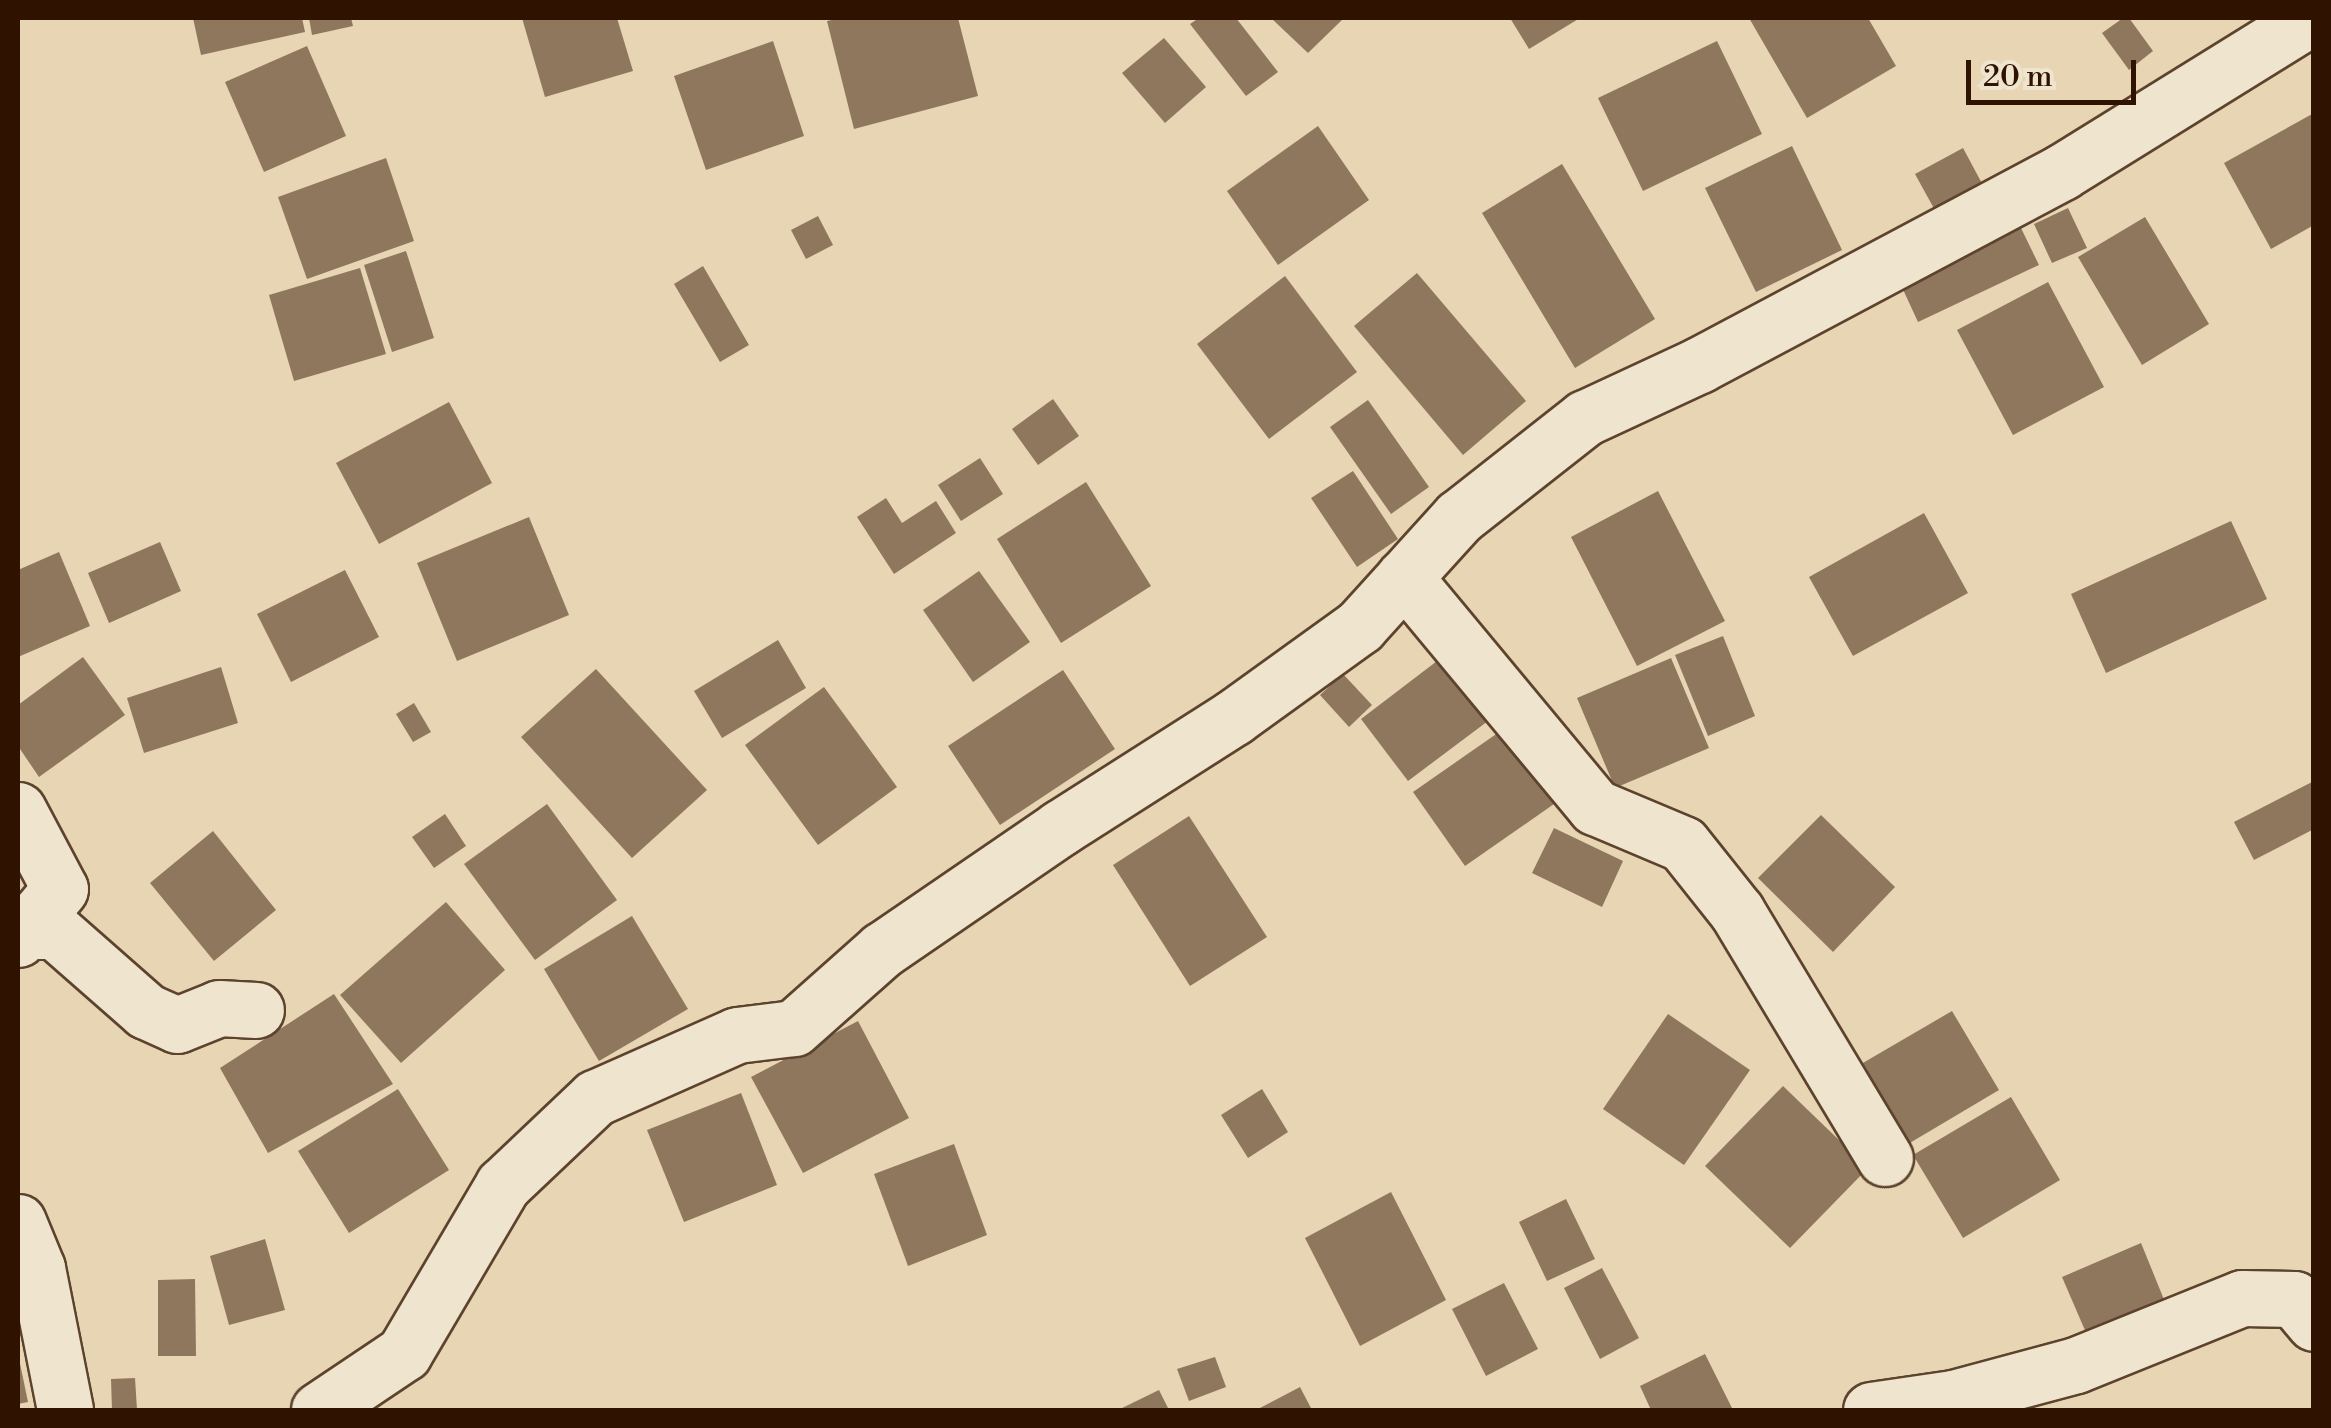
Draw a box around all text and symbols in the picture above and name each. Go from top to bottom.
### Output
scale bar [1971,40,2141,102]
text: 20 m [1983,58,2052,96]

